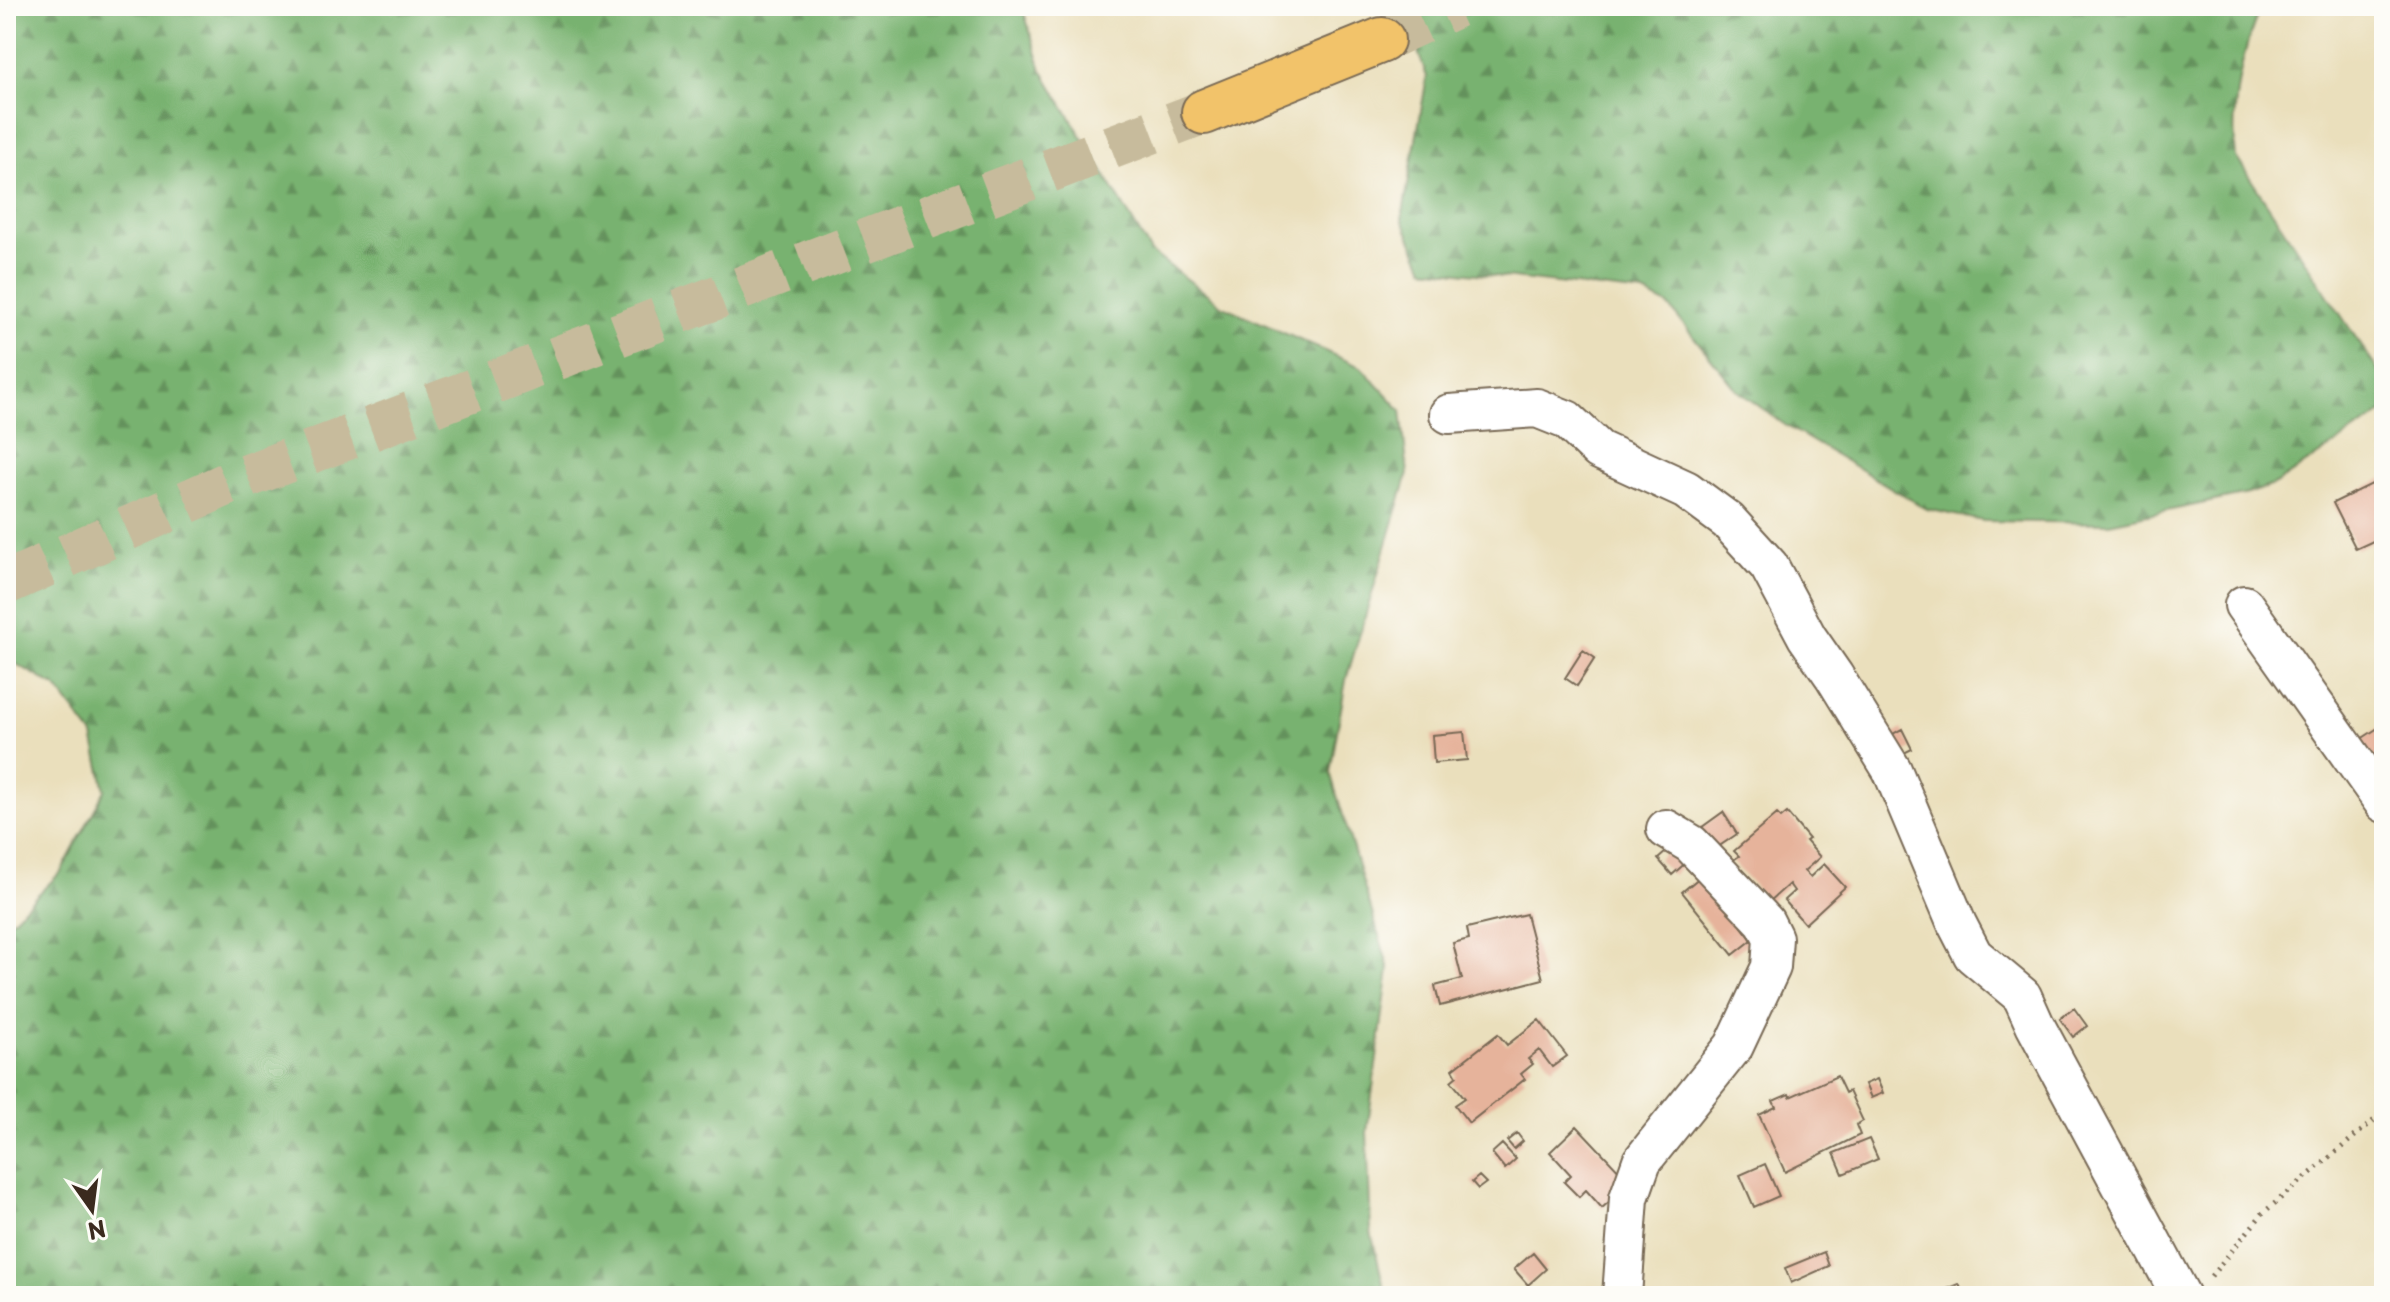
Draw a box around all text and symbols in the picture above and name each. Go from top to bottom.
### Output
north arrow [52,1170,132,1250]
text: N [85,1213,110,1249]

